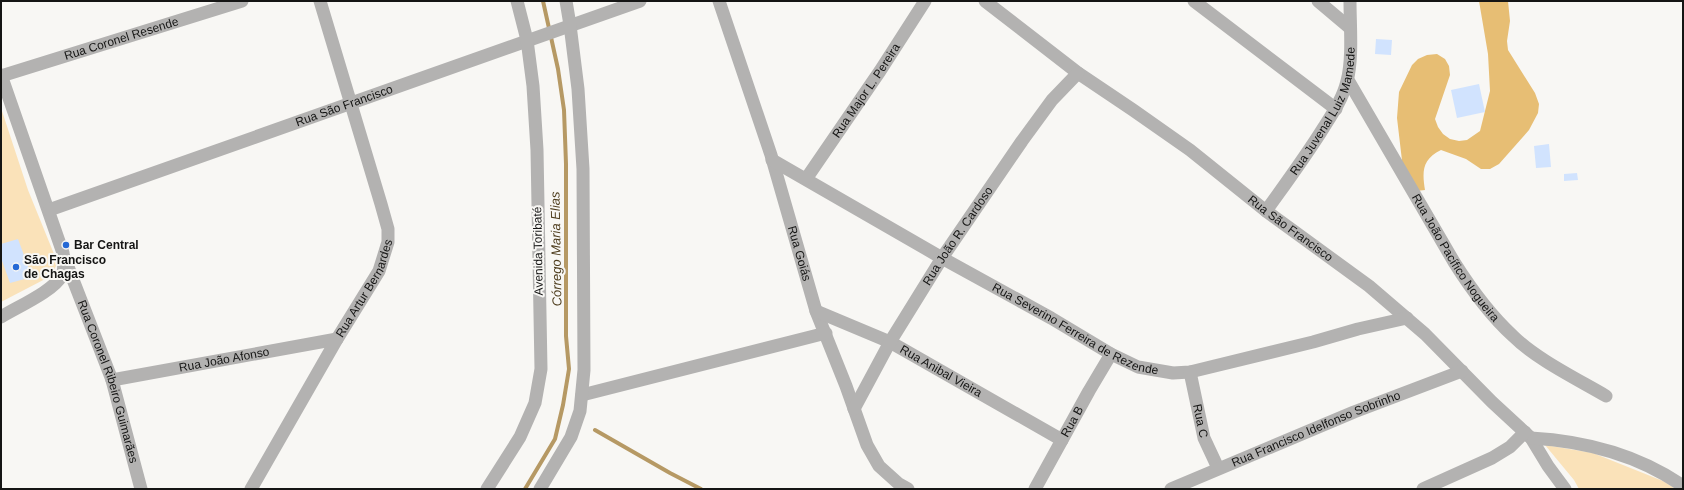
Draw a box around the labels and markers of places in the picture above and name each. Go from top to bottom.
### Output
place label: Bar Central [74,238,139,252]
marker: Bar Central [61,240,71,250]
place label: São Francisco de Chagas [24,253,106,281]
marker: São Francisco de Chagas [11,262,21,272]

